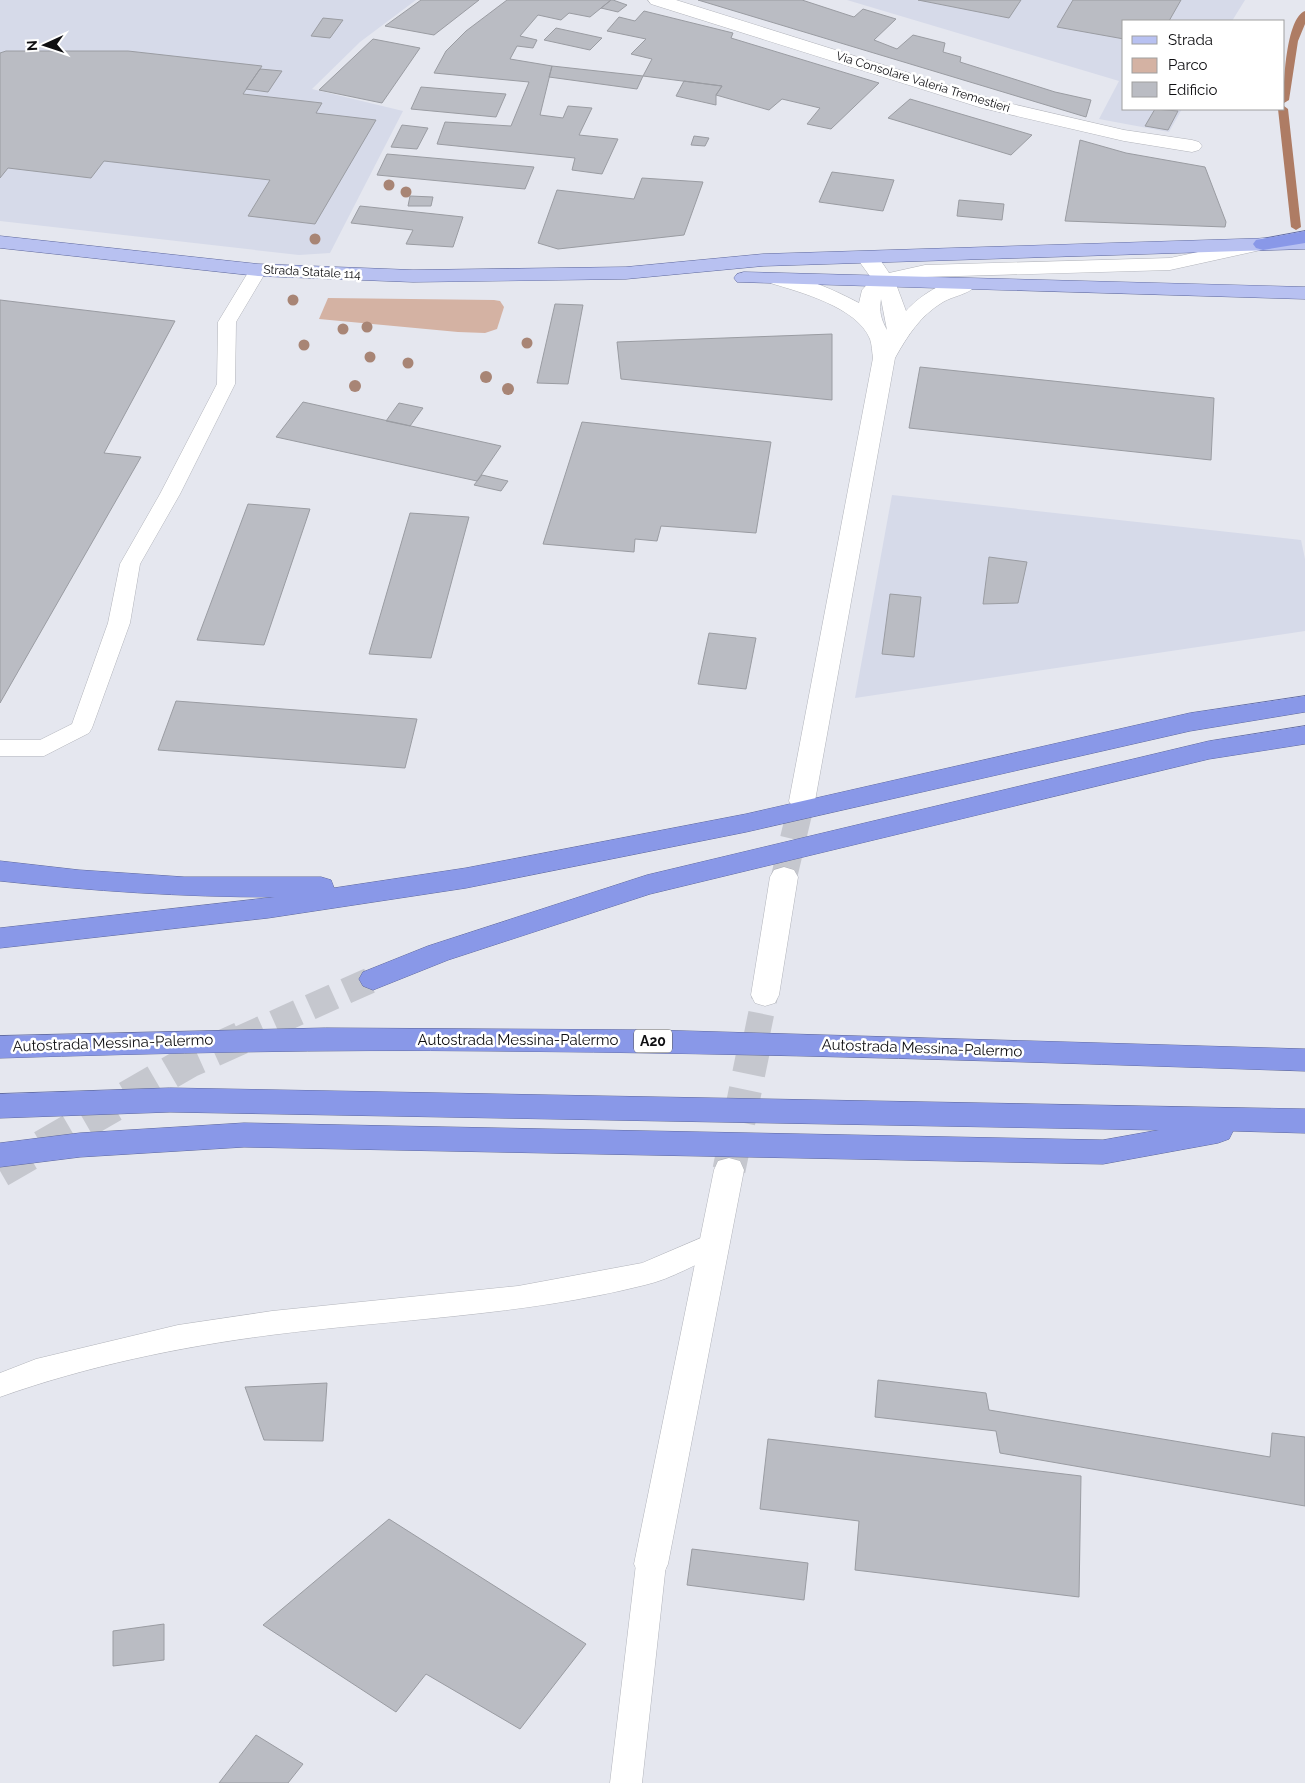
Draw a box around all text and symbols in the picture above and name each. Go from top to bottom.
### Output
north arrow [20,20,70,70]
legend [1122,20,1285,110]
text: Strada [1168,31,1213,49]
text: N [24,40,40,51]
street label: Via Consolare Valeria Tremestieri [834,49,1012,115]
text: Parco [1168,56,1208,74]
text: Edificio [1168,81,1218,99]
street label: Strada Statale 114 [263,262,361,282]
street label: Autostrada Messina-Palermo [12,1030,214,1055]
road number: A20 [634,1030,672,1052]
street label: Autostrada Messina-Palermo [418,1031,618,1049]
street label: Autostrada Messina-Palermo [821,1036,1023,1061]

